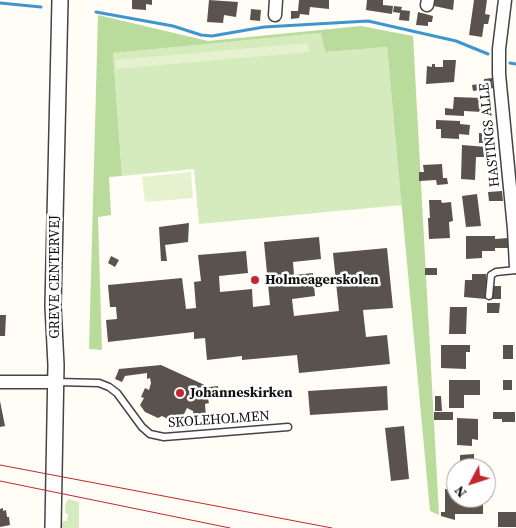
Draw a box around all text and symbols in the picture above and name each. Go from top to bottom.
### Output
street label: HASTINGS ALLE [476,82,504,188]
street label: GREVE CENTERVEJ [47,215,63,339]
place label: Holmeagerskolen [265,272,379,288]
marker: Holmeagerskolen [249,274,261,286]
place label: Johanneskirken [190,385,293,401]
marker: Johanneskirken [174,387,186,399]
street label: SKOLEHOLMEN [168,408,270,432]
north arrow [446,458,496,508]
text: N [449,482,471,502]

